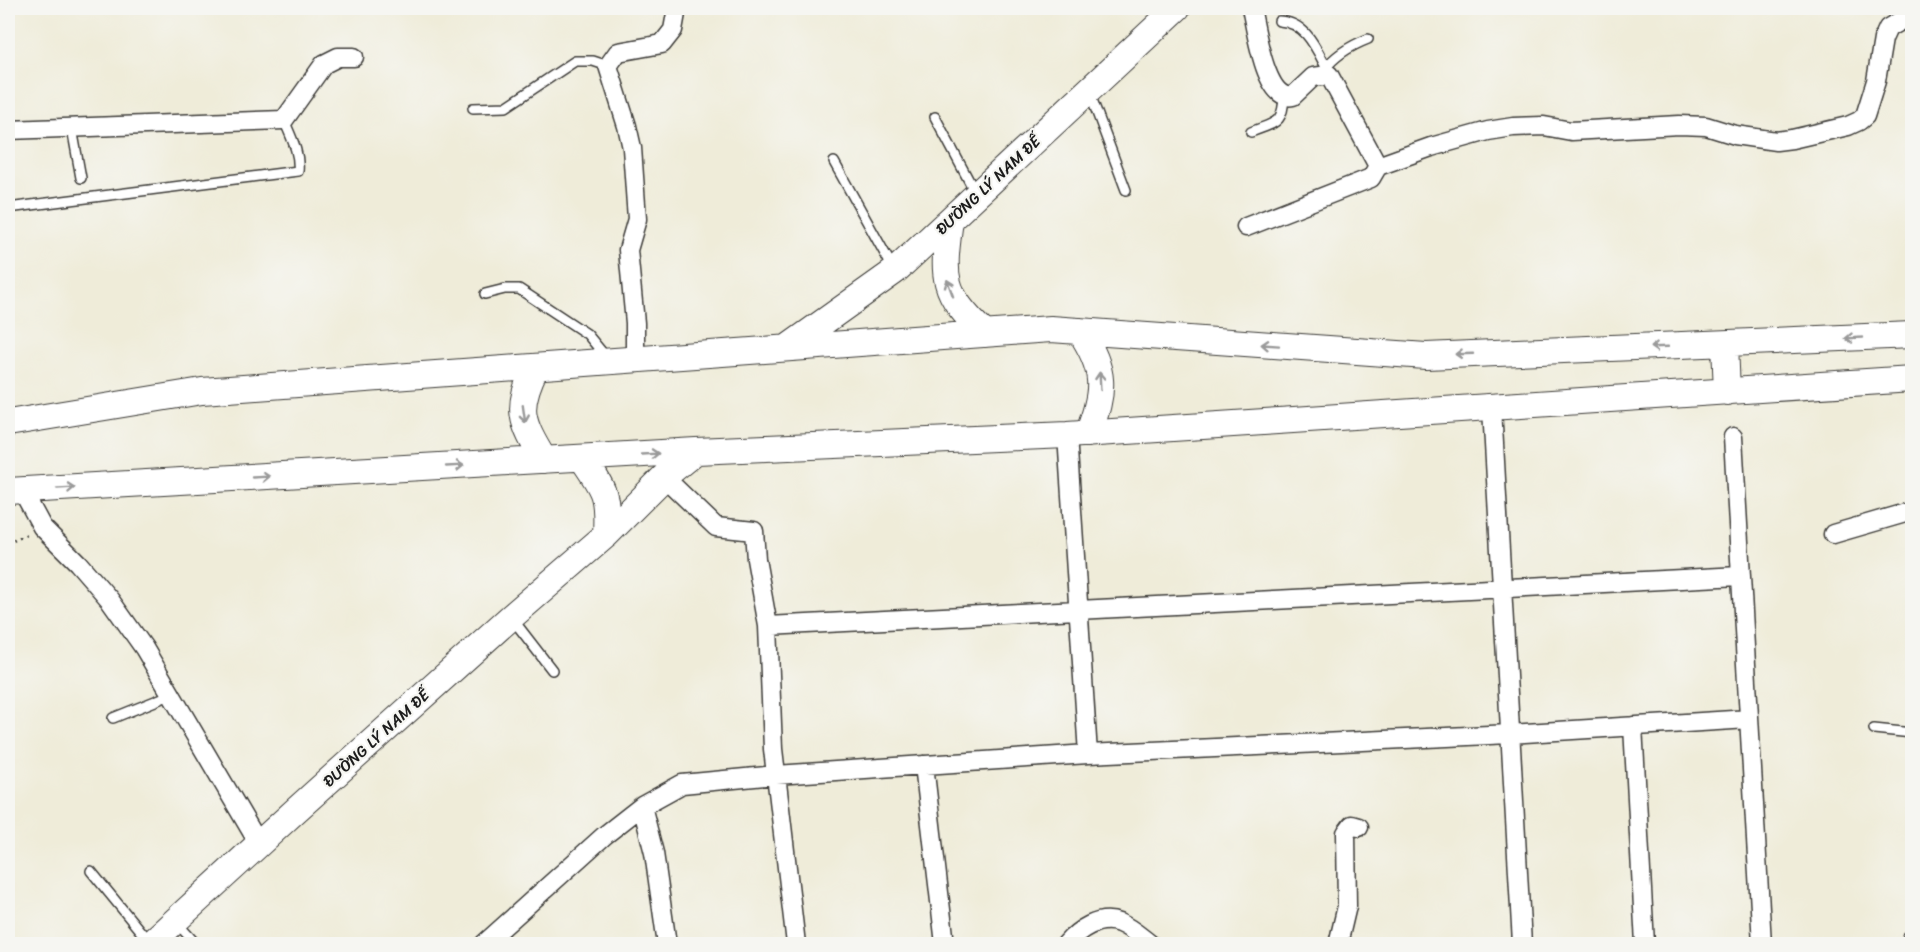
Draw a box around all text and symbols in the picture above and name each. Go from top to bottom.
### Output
street label: ĐƯỜNG LÝ NAM ĐẾ [928,126,1050,242]
one-way arrow [944,279,955,298]
one-way arrow [1845,332,1865,343]
one-way arrow [1260,339,1280,350]
one-way arrow [1650,341,1670,352]
one-way arrow [1455,349,1475,360]
one-way arrow [1094,371,1105,391]
one-way arrow [519,404,530,424]
one-way arrow [639,448,659,459]
one-way arrow [445,460,465,471]
one-way arrow [250,472,270,483]
one-way arrow [55,482,75,493]
street label: ĐƯỜNG LÝ NAM ĐẾ [316,680,439,794]

